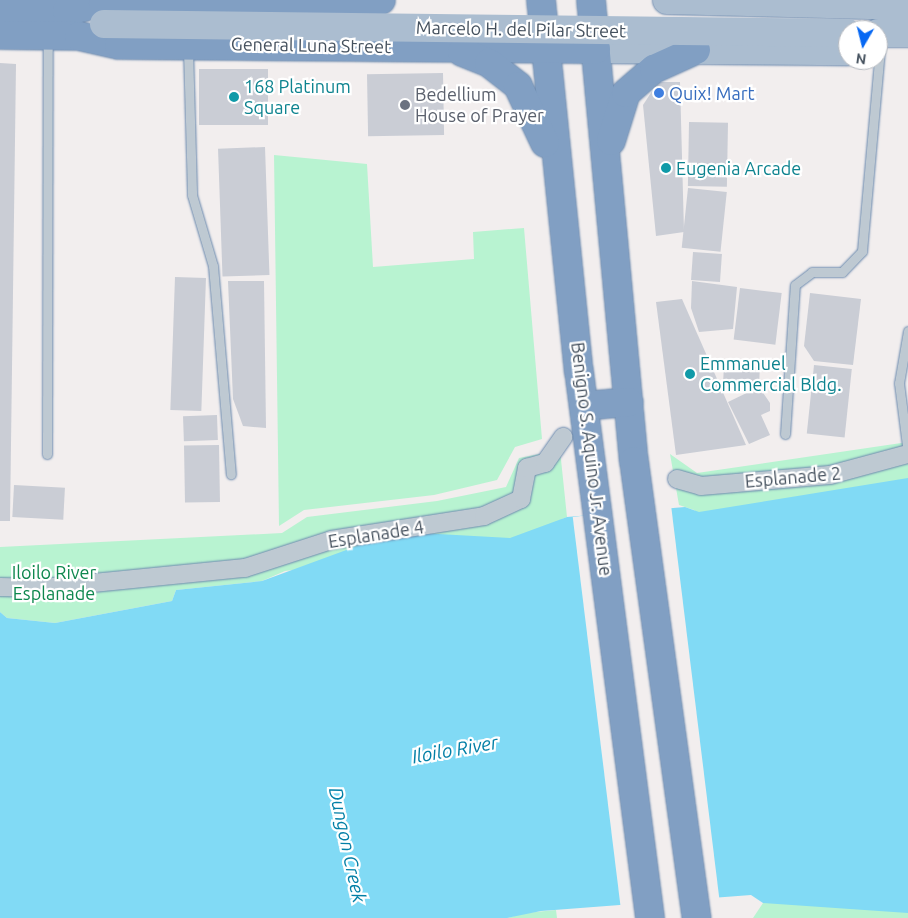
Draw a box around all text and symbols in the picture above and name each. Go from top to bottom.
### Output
street label: Marcelo H. del Pilar Street [416,16,626,42]
north arrow [838,20,888,70]
street label: General Luna Street [231,33,391,57]
text: N [855,50,867,68]
place label: 168 Platinum Square [244,76,351,118]
place label: Quix! Mart [669,82,755,104]
place label: Bedellium House of Prayer [415,84,544,126]
marker: Quix! Mart [653,87,665,99]
marker: 168 Platinum Square [228,91,240,103]
marker: Bedellium House of Prayer [399,99,411,111]
place label: Eugenia Arcade [676,157,801,179]
marker: Eugenia Arcade [660,162,672,174]
street label: Benigno S. Aquino Jr. Avenue [567,341,617,577]
place label: Emmanuel Commercial Bldg. [700,353,842,396]
marker: Emmanuel Commercial Bldg. [684,368,696,380]
street label: Esplanade 2 [744,462,842,492]
street label: Esplanade 4 [327,516,425,552]
park label: Iloilo River Esplanade [12,562,96,604]
water label: Iloilo River [410,731,500,769]
water label: Dungon Creek [324,785,370,905]

